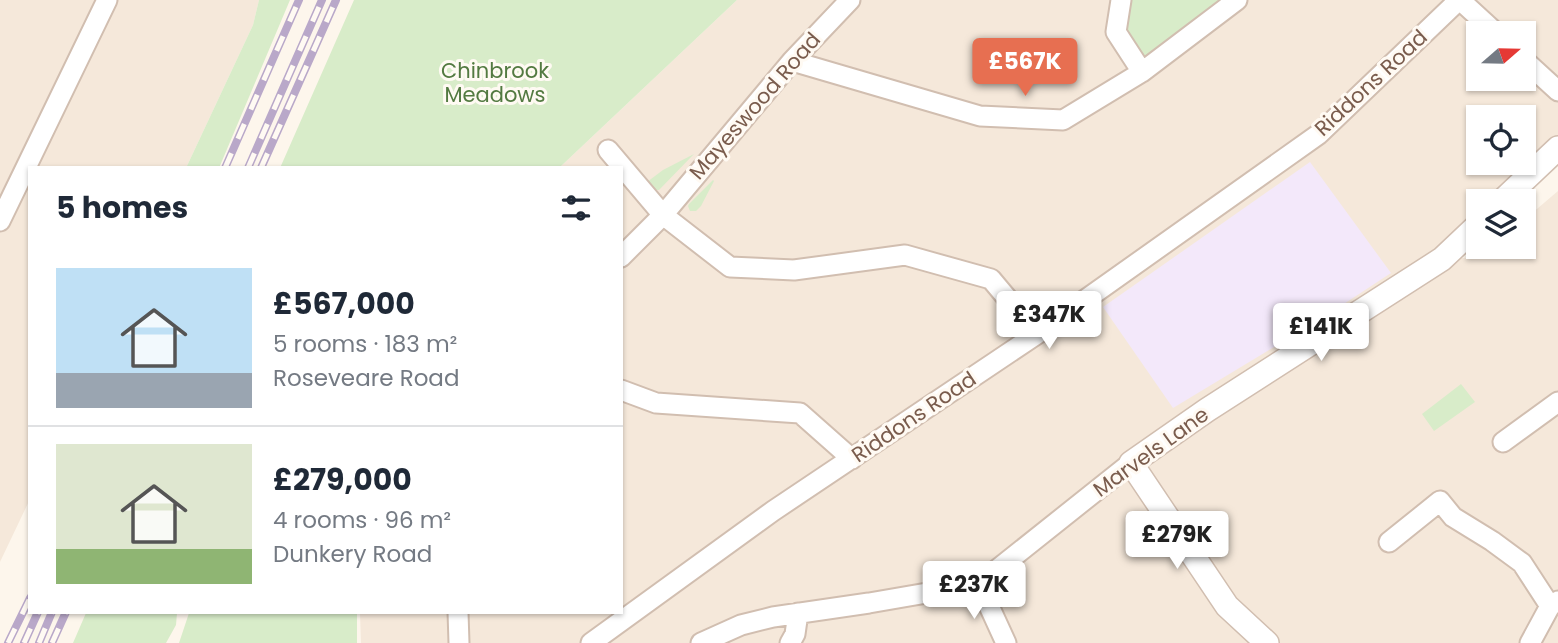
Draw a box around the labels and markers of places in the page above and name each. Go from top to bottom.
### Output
pin: £567K [976,38,1074,98]
pin: £347K [1000,292,1098,351]
pin: £141K [1272,304,1370,363]
pin: £279K [1128,512,1226,571]
pin: £237K [925,562,1023,621]

